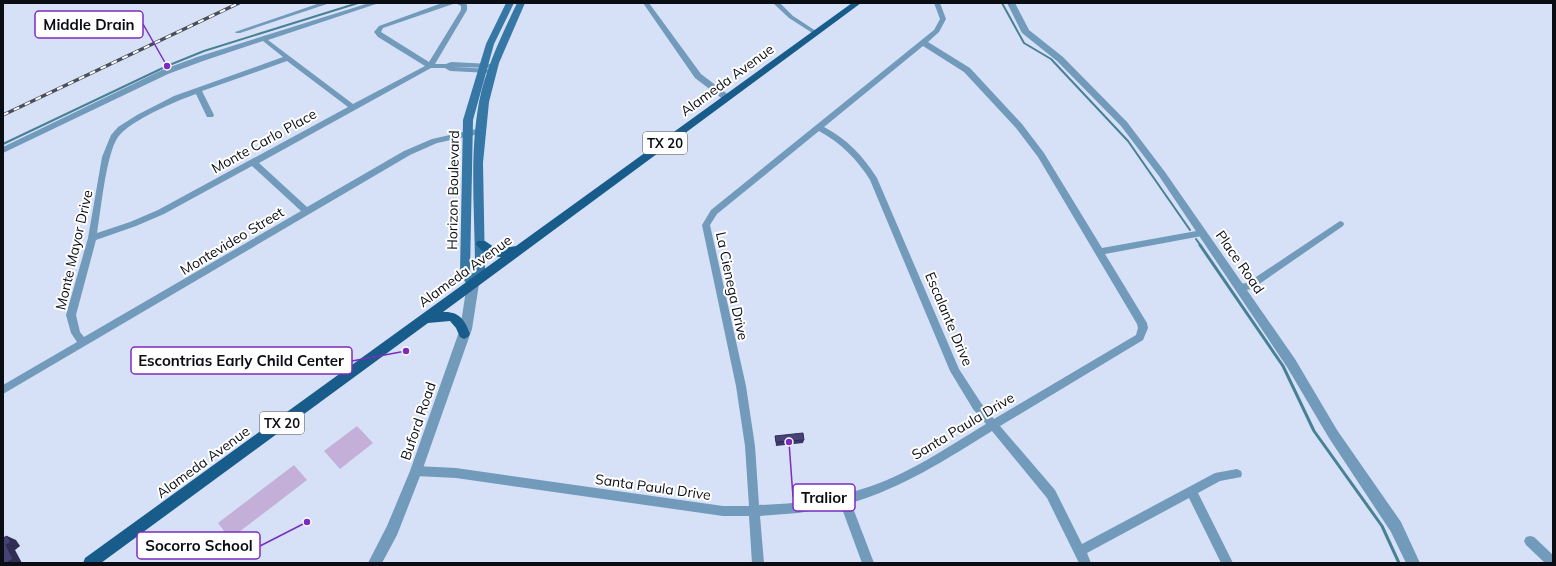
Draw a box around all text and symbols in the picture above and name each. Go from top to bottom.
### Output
callout: Middle Drain [35,11,143,38]
text: Middle Drain [43,15,135,34]
street label: Alameda Avenue [677,40,777,120]
street label: Monte Carlo Place [208,105,320,177]
street label: Horizon Boulevard [443,130,463,250]
road number: TX 20 [643,132,687,154]
street label: Monte Mayor Drive [51,188,97,312]
street label: Montevideo Street [177,203,287,279]
street label: Place Road [1212,227,1268,297]
street label: La Cienega Drive [712,230,752,342]
street label: Alameda Avenue [415,231,515,311]
street label: Escalante Drive [921,269,977,369]
callout: Escontrias Early Child Center [131,347,352,374]
text: Escontrias Early Child Center [138,351,344,370]
street label: Buford Road [396,380,440,462]
street label: Santa Paula Drive [908,388,1018,464]
road number: TX 20 [260,412,304,434]
street label: Alameda Avenue [153,422,253,502]
street label: Santa Paula Drive [594,470,712,504]
callout: Tralior [793,484,855,511]
text: Tralior [801,488,847,507]
callout: Socorro School [137,532,260,559]
text: Socorro School [145,536,253,555]

